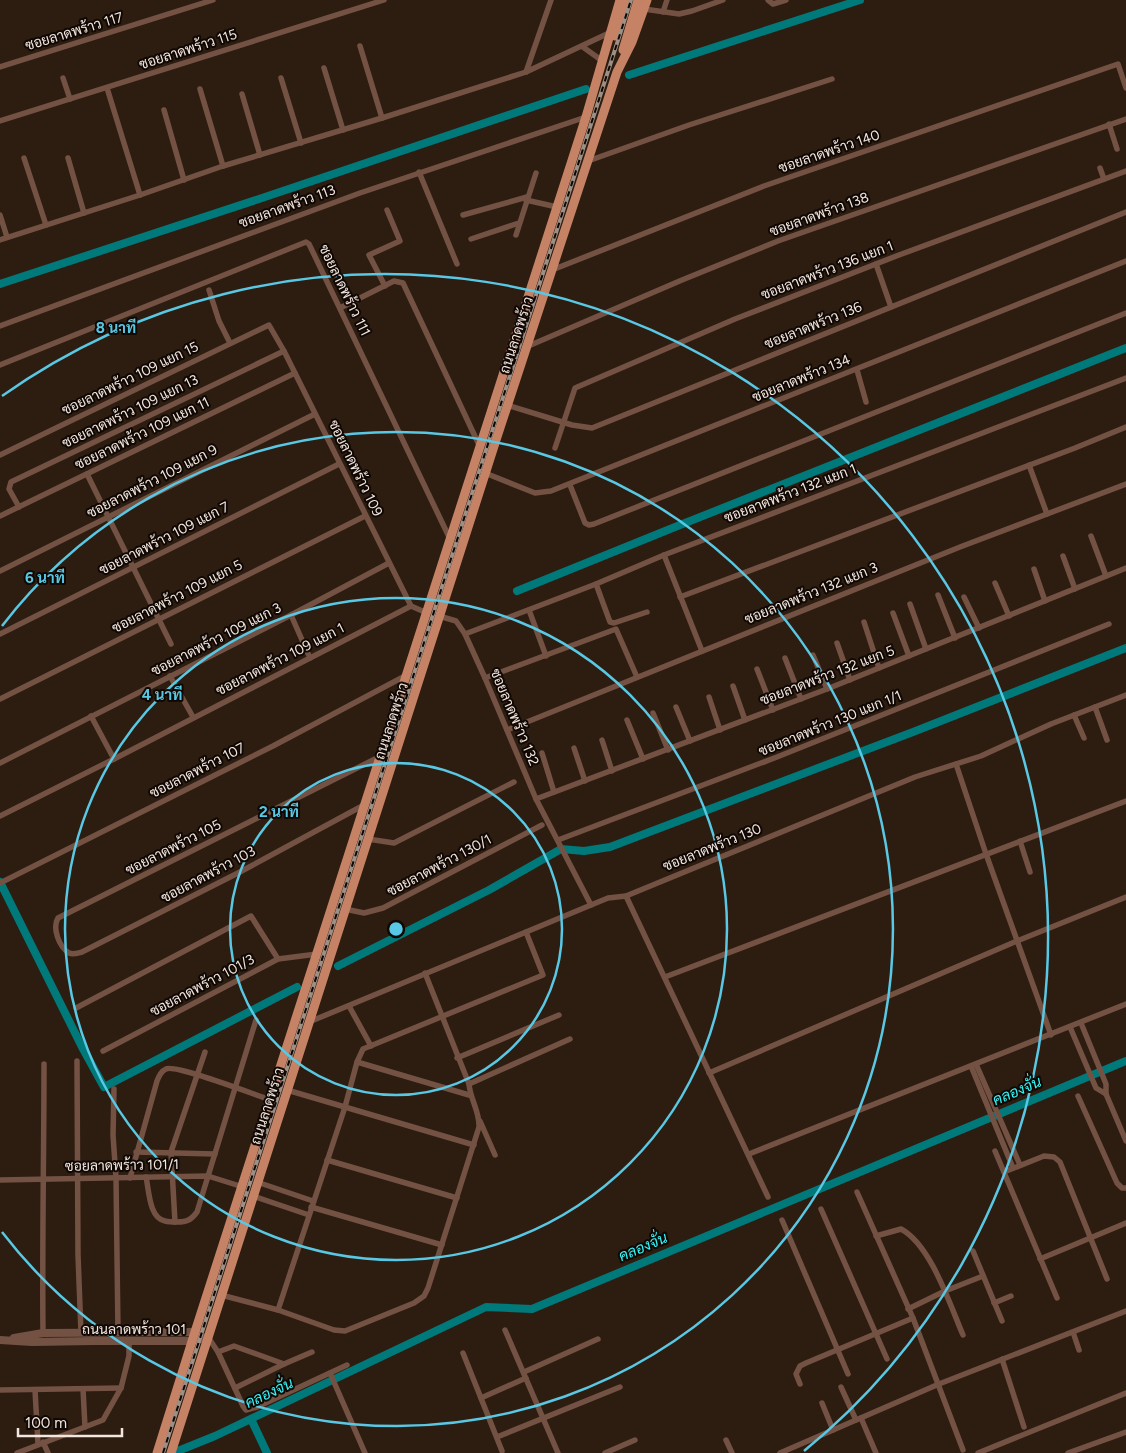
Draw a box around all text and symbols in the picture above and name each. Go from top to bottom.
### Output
street label: ซอยลาดพร้าว 117 [23,7,126,54]
street label: ซอยลาดพร้าว 115 [137,25,239,73]
street label: ซอยลาดพร้าว 140 [776,125,882,177]
street label: ซอยลาดพร้าว 113 [236,180,338,232]
street label: ซอยลาดพร้าว 138 [767,188,871,240]
street label: ซอยลาดพร้าว 136 แยก 1 [758,236,896,304]
street label: ซอยลาดพร้าว 111 [315,241,375,339]
street label: ถนนลาดพร้าว [495,294,537,376]
street label: ซอยลาดพร้าว 136 [762,297,864,353]
text: 8 นาที [96,318,136,337]
street label: ซอยลาดพร้าว 109 แยก 15 [59,337,201,419]
street label: ซอยลาดพร้าว 134 [749,350,853,406]
street label: ซอยลาดพร้าว 109 แยก 13 [59,370,201,452]
street label: ซอยลาดพร้าว 109 แยก 11 [72,393,212,473]
street label: ซอยลาดพร้าว 109 [325,417,387,519]
street label: ซอยลาดพร้าว 109 แยก 9 [84,440,220,522]
street label: ซอยลาดพร้าว 132 แยก 1 [721,459,859,527]
street label: ซอยลาดพร้าว 109 แยก 7 [96,497,232,579]
street label: ซอยลาดพร้าว 109 แยก 5 [109,555,245,637]
street label: ซอยลาดพร้าว 132 แยก 3 [742,558,880,628]
text: 6 นาที [25,568,65,587]
street label: ซอยลาดพร้าว 109 แยก 3 [148,598,284,680]
street label: ซอยลาดพร้าว 109 แยก 1 [213,619,347,699]
street label: ซอยลาดพร้าว 132 แยก 5 [757,641,897,709]
street label: ซอยลาดพร้าว 132 [486,666,544,768]
street label: ถนนลาดพร้าว [370,680,412,762]
text: 4 นาที [142,685,182,704]
street label: ซอยลาดพร้าว 130 แยก 1/1 [756,686,904,760]
street label: ซอยลาดพร้าว 107 [146,738,248,802]
text: 2 นาที [259,802,299,821]
street label: ซอยลาดพร้าว 105 [122,815,224,879]
street label: ซอยลาดพร้าว 130 [660,819,764,875]
street label: ซอยลาดพร้าว 130/1 [384,830,494,900]
street label: ซอยลาดพร้าว 103 [158,841,258,907]
centre of rings [387,920,405,938]
street label: ซอยลาดพร้าว 101/3 [147,950,257,1020]
street label: ถนนลาดพร้าว [246,1065,288,1147]
water label: คลองจั่น [988,1067,1045,1109]
street label: ซอยลาดพร้าว 101/1 [65,1155,179,1175]
water label: คลองจั่น [614,1223,671,1265]
street label: ถนนลาดพร้าว 101 [82,1320,186,1338]
water label: คลองจั่น [240,1369,296,1412]
scale bar [18,1406,121,1438]
text: 100 m [25,1414,67,1432]

